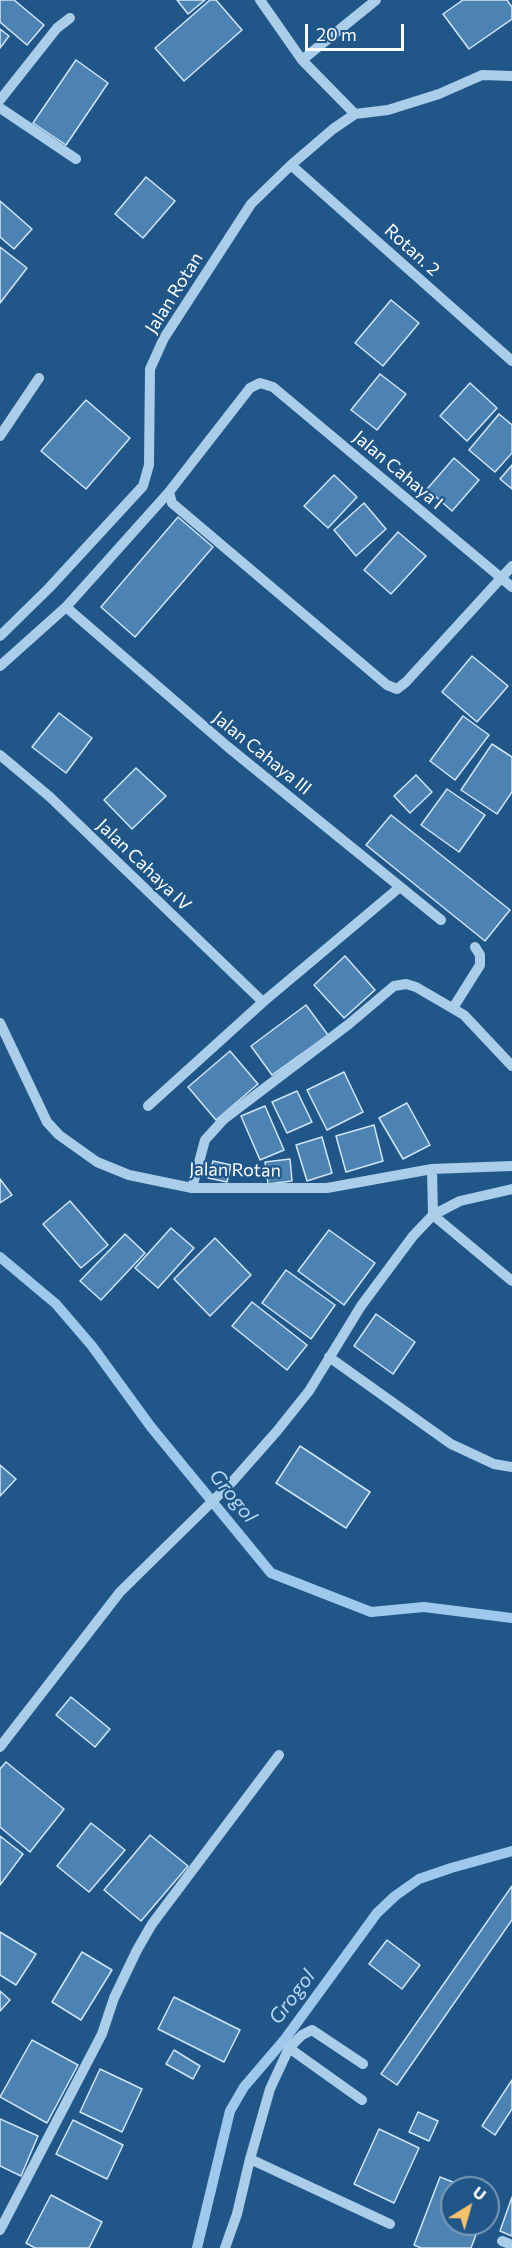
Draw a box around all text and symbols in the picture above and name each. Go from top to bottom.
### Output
scale bar [308,12,407,50]
text: 20 m [316,23,357,45]
street label: Rotan. 2 [380,220,444,280]
street label: Jalan Rotan [141,248,207,338]
street label: Jalan Cahaya I [349,426,447,514]
street label: Jalan Cahaya III [208,707,316,799]
street label: Jalan Cahaya IV [92,814,196,916]
street label: Jalan Rotan [189,1158,281,1182]
water label: Grogol [204,1464,262,1528]
water label: Grogol [264,1965,320,2029]
north arrow [440,2176,500,2236]
text: U [470,2182,490,2204]

